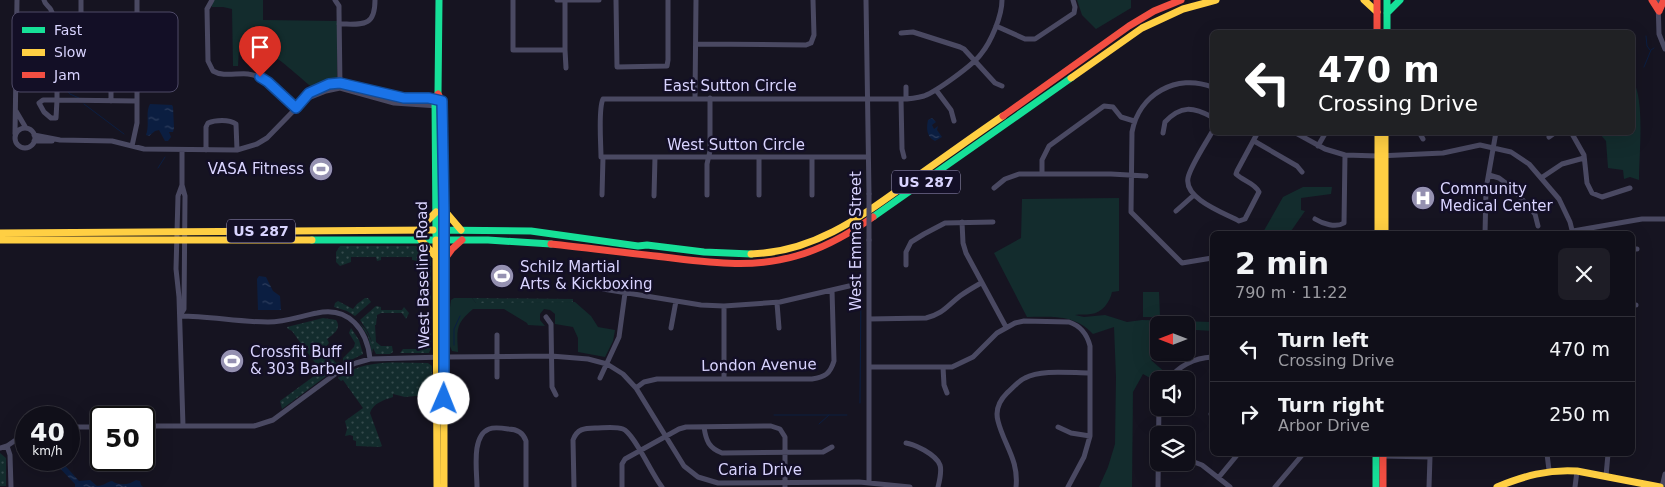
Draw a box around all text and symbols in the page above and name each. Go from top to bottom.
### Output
legend [12,12,178,92]
text: Fast [54,22,83,38]
pin [239,26,281,77]
icon: arrive [246,33,274,61]
text: Slow [54,44,87,60]
icon: left [1235,50,1300,115]
text: 470 m [1318,50,1440,90]
text: Jam [53,67,80,83]
street label: East Sutton Circle [663,77,797,95]
text: Crossing Drive [1318,91,1478,116]
street label: West Sutton Circle [667,136,805,154]
sports icon: VASA Fitness [308,156,334,182]
place label: VASA Fitness [208,160,304,178]
road number: US 287 [892,170,960,193]
street label: West Emma Street [847,171,865,311]
place label: Community Medical Center [1440,180,1554,215]
hospital icon: Community Medical Center [1410,185,1436,211]
street label: West Baseline Road [413,201,433,349]
road number: US 287 [227,220,295,242]
text: 2 min [1235,246,1329,281]
button: close [1558,248,1610,300]
place label: Schilz Martial Arts & Kickboxing [520,258,653,293]
sports icon: Schilz Martial Arts & Kickboxing [489,263,515,289]
text: 790 m · 11:22 [1235,283,1348,302]
north arrow [1150,316,1195,361]
map controls [1150,316,1195,471]
text: Turn left [1278,329,1369,351]
icon: left [1235,335,1263,363]
text: 470 m [1549,338,1610,360]
place label: Crossfit Buff & 303 Barbell [250,343,353,378]
sports icon: Crossfit Buff & 303 Barbell [219,348,245,374]
text: Crossing Drive [1278,351,1394,370]
street label: London Avenue [701,355,817,375]
button: sound [1150,371,1195,416]
position arrow [417,372,469,424]
text: Turn right [1278,394,1384,416]
icon: right [1235,400,1263,428]
text: 250 m [1549,403,1610,425]
speed limit sign: 50 [90,406,155,471]
text: Arbor Drive [1278,416,1370,435]
text: 40 [30,418,65,447]
button: layers [1150,426,1195,471]
text: km/h [32,444,63,458]
street label: Caria Drive [718,461,802,479]

